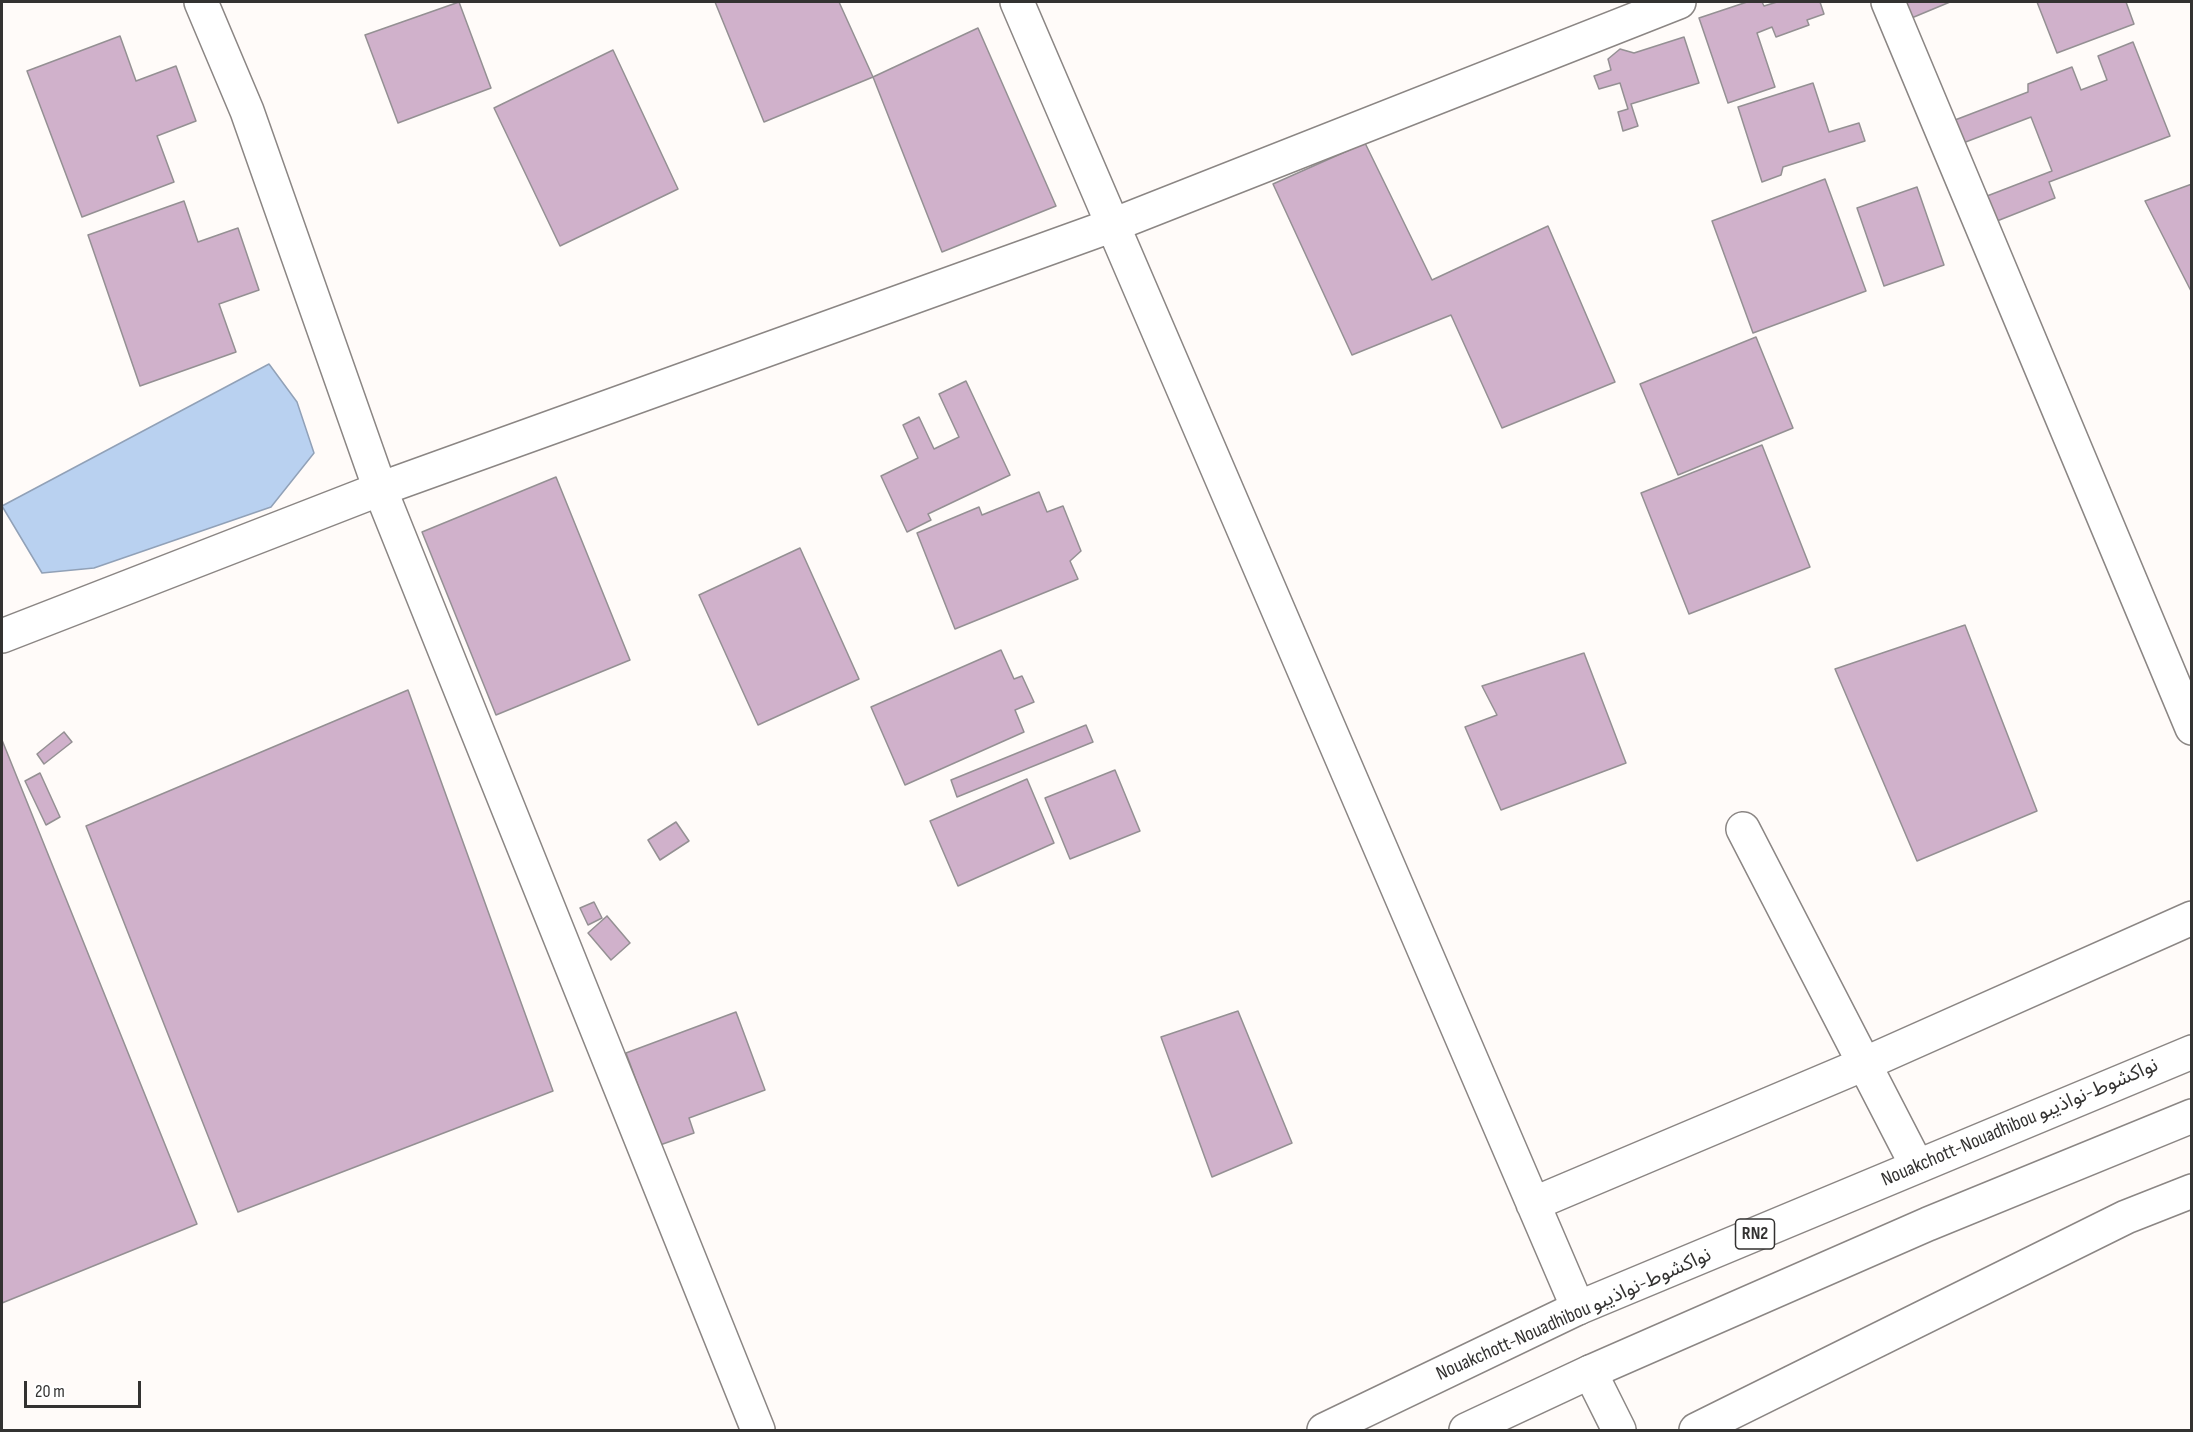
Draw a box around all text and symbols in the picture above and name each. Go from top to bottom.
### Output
street label: Nouakchott-Nouadhibou نواكشوط-نواذيبو [1878,1054,2162,1192]
road number: RN2 [1736,1219,1774,1249]
street label: Nouakchott-Nouadhibou نواكشوط-نواذيبو [1433,1243,1715,1387]
scale bar [27,1369,144,1407]
text: 20 m [35,1381,65,1402]

